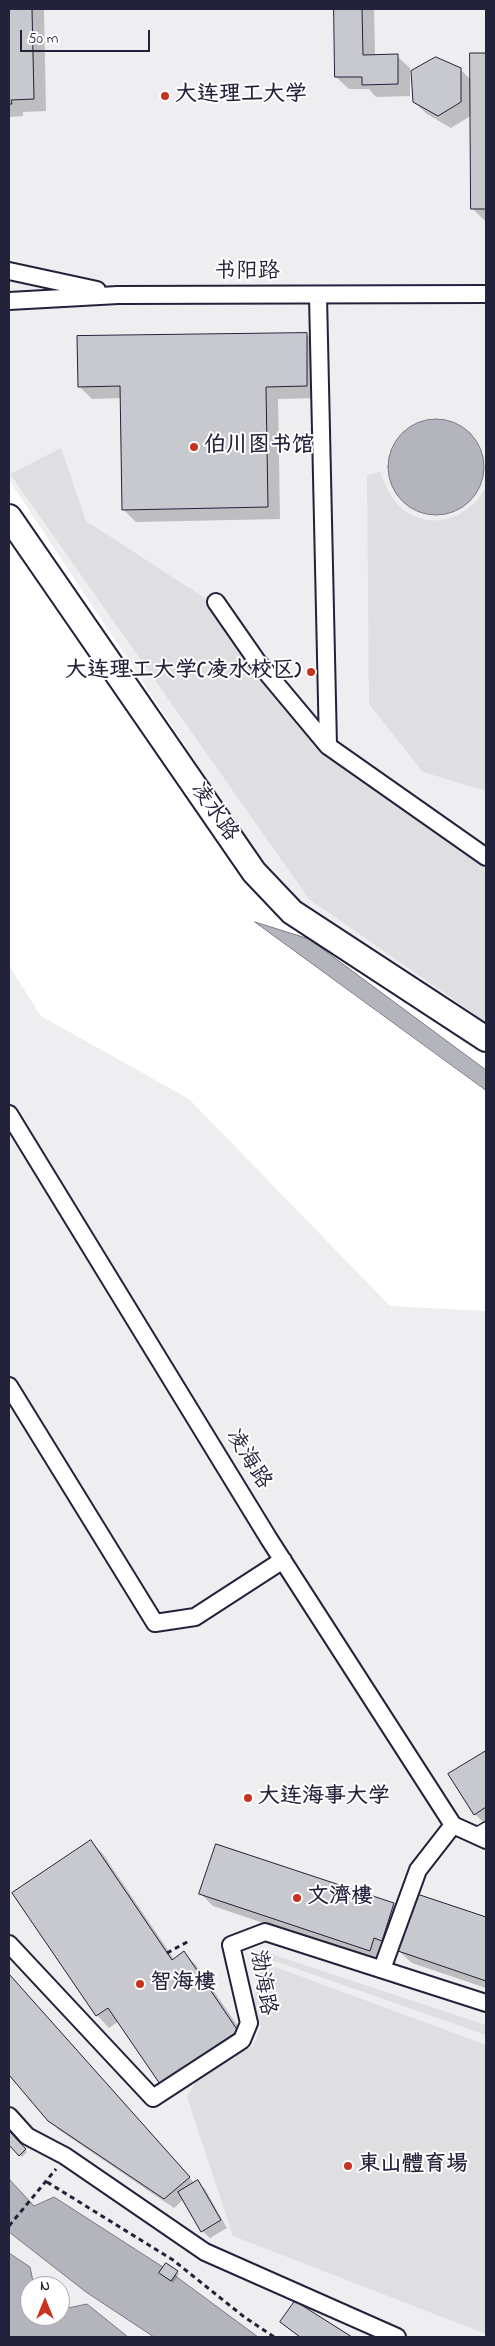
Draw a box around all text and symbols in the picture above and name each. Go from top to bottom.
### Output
scale bar [22,20,152,52]
text: 50 m [28,28,58,50]
place label: 大连理工大学 [175,83,307,109]
marker: 大连理工大学 [159,90,171,102]
street label: 书阳路 [214,260,280,286]
place label: 伯川图书馆 [204,434,314,460]
marker: 伯川图书馆 [188,441,200,453]
place label: 大连理工大学(凌水校区) [65,659,301,685]
marker: 大连理工大学(凌水校区) [305,666,317,678]
street label: 凌水路 [183,778,243,848]
street label: 凌海路 [218,1425,276,1495]
place label: 大连海事大学 [258,1785,390,1811]
marker: 大连海事大学 [242,1792,254,1804]
place label: 文濟樓 [307,1885,373,1911]
marker: 文濟樓 [291,1892,303,1904]
street label: 渤海路 [242,1948,280,2018]
place label: 智海樓 [150,1971,216,1997]
marker: 智海樓 [134,1978,146,1990]
place label: 東山體育場 [358,2153,468,2179]
marker: 東山體育場 [342,2160,354,2172]
north arrow [20,2276,70,2326]
text: N [40,2276,50,2297]

